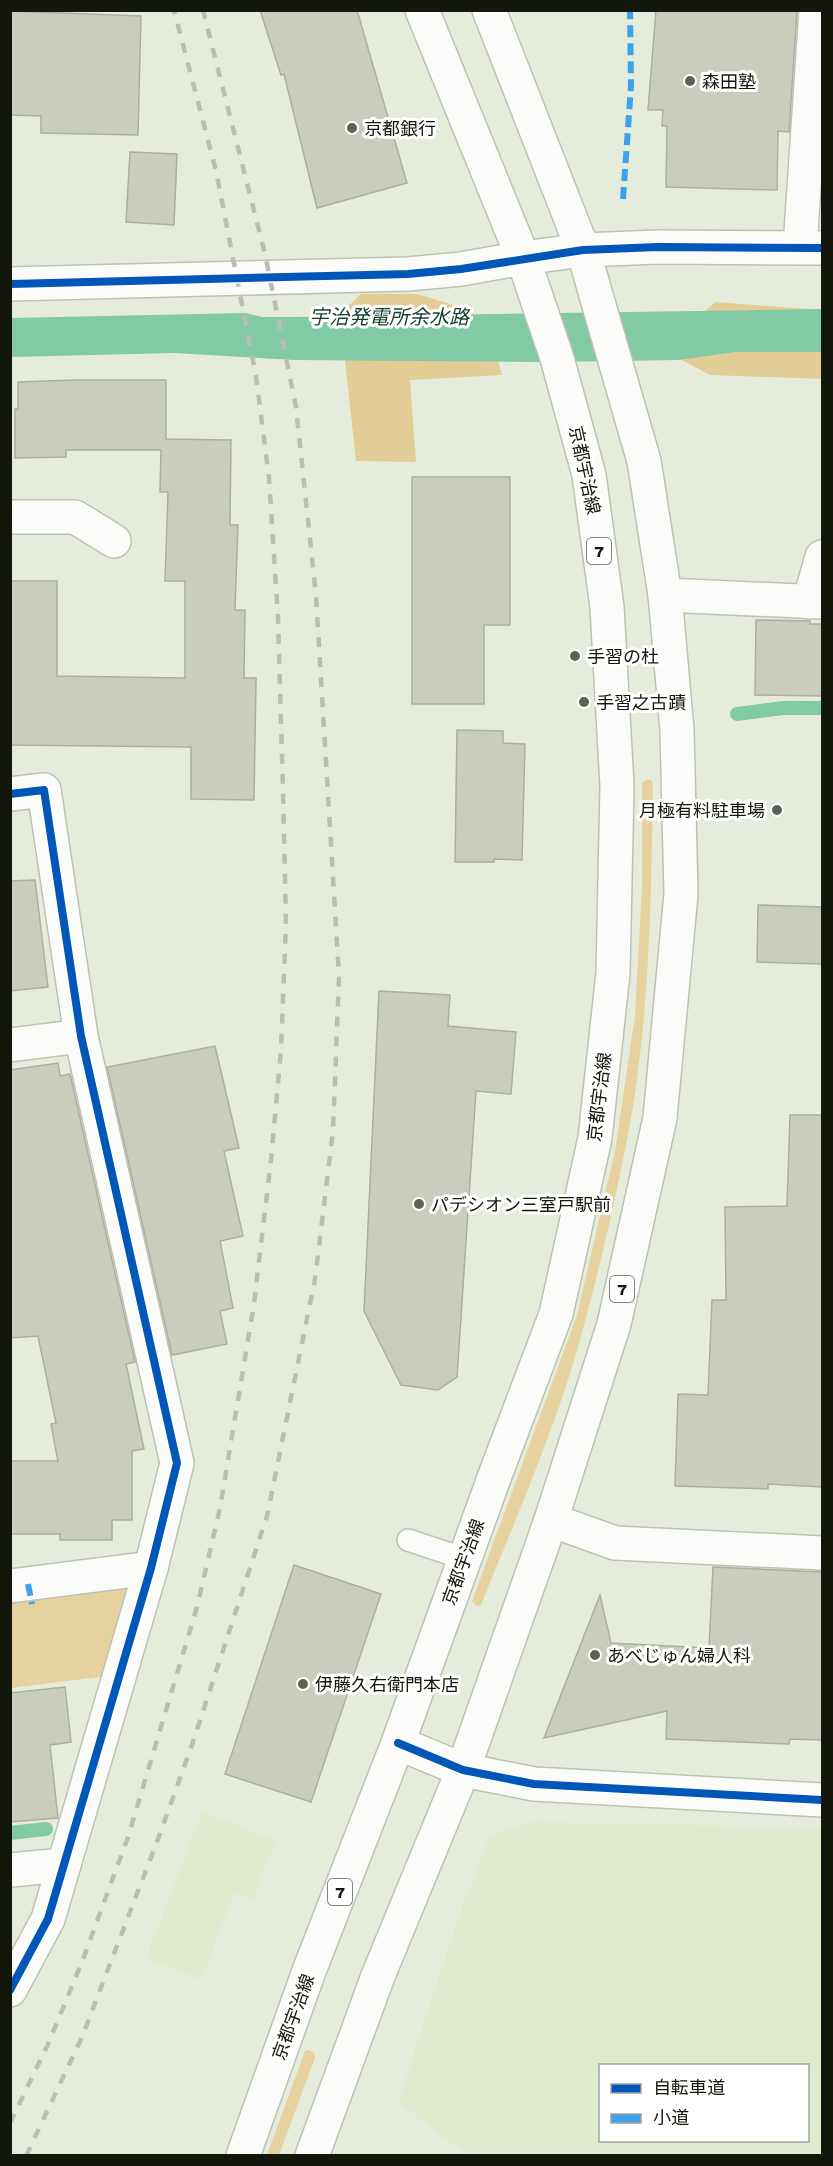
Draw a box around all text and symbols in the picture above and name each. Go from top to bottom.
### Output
place label: 森田塾 [702,71,756,92]
marker: 森田塾 [683,74,697,88]
place label: 京都銀行 [364,118,436,139]
marker: 京都銀行 [345,121,359,135]
water label: 宇治発電所余水路 [309,305,471,329]
street label: 京都宇治線 [565,424,605,516]
road number: 7 [587,538,611,564]
place label: 手習の杜 [587,646,659,667]
marker: 手習の杜 [568,649,582,663]
place label: 手習之古蹟 [596,692,686,713]
marker: 手習之古蹟 [577,695,591,709]
place label: 月極有料駐車場 [639,800,765,821]
marker: 月極有料駐車場 [770,803,784,817]
street label: 京都宇治線 [583,1051,615,1143]
place label: パデシオン三室戸駅前 [431,1194,611,1215]
marker: パデシオン三室戸駅前 [412,1197,426,1211]
road number: 7 [610,1276,634,1302]
street label: 京都宇治線 [438,1516,488,1608]
place label: あべじゅん婦人科 [607,1645,751,1666]
marker: あべじゅん婦人科 [588,1648,602,1662]
place label: 伊藤久右衛門本店 [315,1674,459,1695]
marker: 伊藤久右衛門本店 [296,1677,310,1691]
road number: 7 [328,1879,352,1905]
street label: 京都宇治線 [268,1971,318,2063]
legend [599,2064,809,2142]
text: 自転車道 [653,2077,725,2098]
text: 小道 [653,2107,689,2128]

